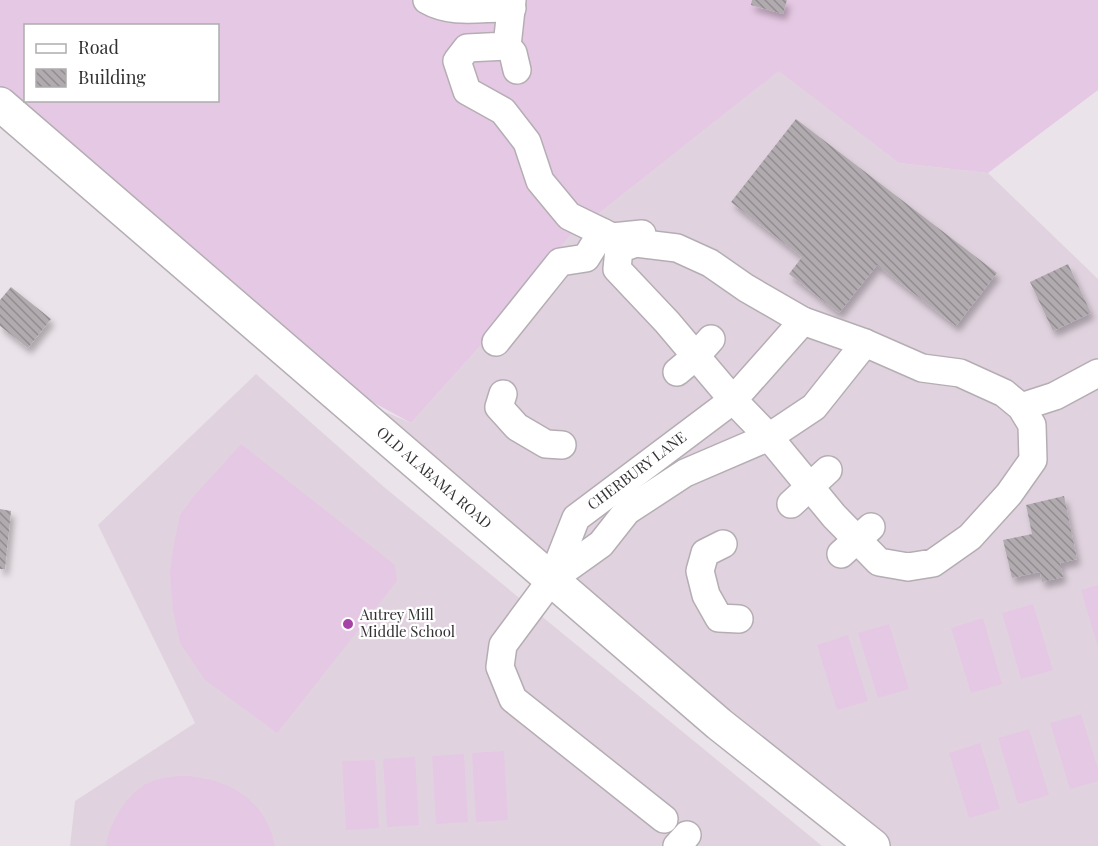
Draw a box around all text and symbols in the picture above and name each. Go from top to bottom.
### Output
legend [24,24,219,102]
text: Road [78,35,119,59]
text: Building [78,65,146,89]
street label: OLD ALABAMA ROAD [373,422,497,533]
street label: CHERBURY LANE [583,426,690,514]
place label: Autrey Mill Middle School [359,604,455,641]
marker: Autrey Mill Middle School [341,617,355,631]

